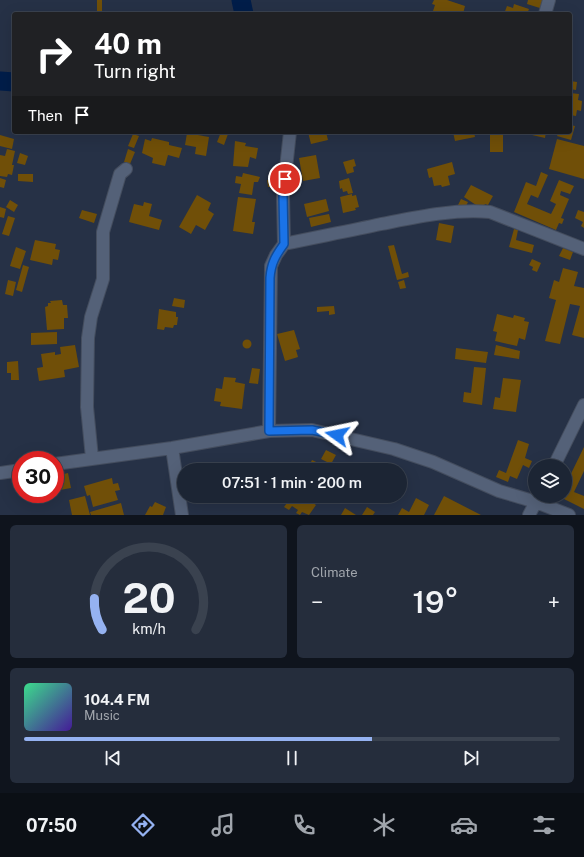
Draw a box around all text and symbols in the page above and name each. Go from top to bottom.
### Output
text: 40 m [94,27,162,60]
icon: right [28,28,80,80]
text: Turn right [94,61,176,82]
icon: arrive [71,104,93,126]
text: Then [28,107,63,124]
pin [268,162,302,196]
icon: arrive [274,168,296,190]
position arrow [316,414,358,456]
speed limit sign: 30 [12,451,64,503]
map controls [528,459,572,503]
button: layers [528,459,572,503]
text: 07:51 · 1 min · 200 m [222,474,362,491]
text: Climate [311,565,358,580]
text: 20 [122,572,175,621]
text: 19° [413,584,458,620]
text: − [311,589,323,615]
text: + [548,589,560,615]
text: km/h [132,619,165,636]
text: 104.4 FM [84,691,150,708]
text: Music [84,708,120,723]
icon: previous [102,747,124,769]
icon: pause [281,747,303,769]
icon: next [460,747,482,769]
icon: directions [129,811,157,839]
icon: music [209,811,237,839]
icon: phone [290,811,318,839]
icon: climate [370,811,398,839]
icon: car [450,811,478,839]
icon: filters [530,811,558,839]
text: 07:50 [26,815,77,836]

